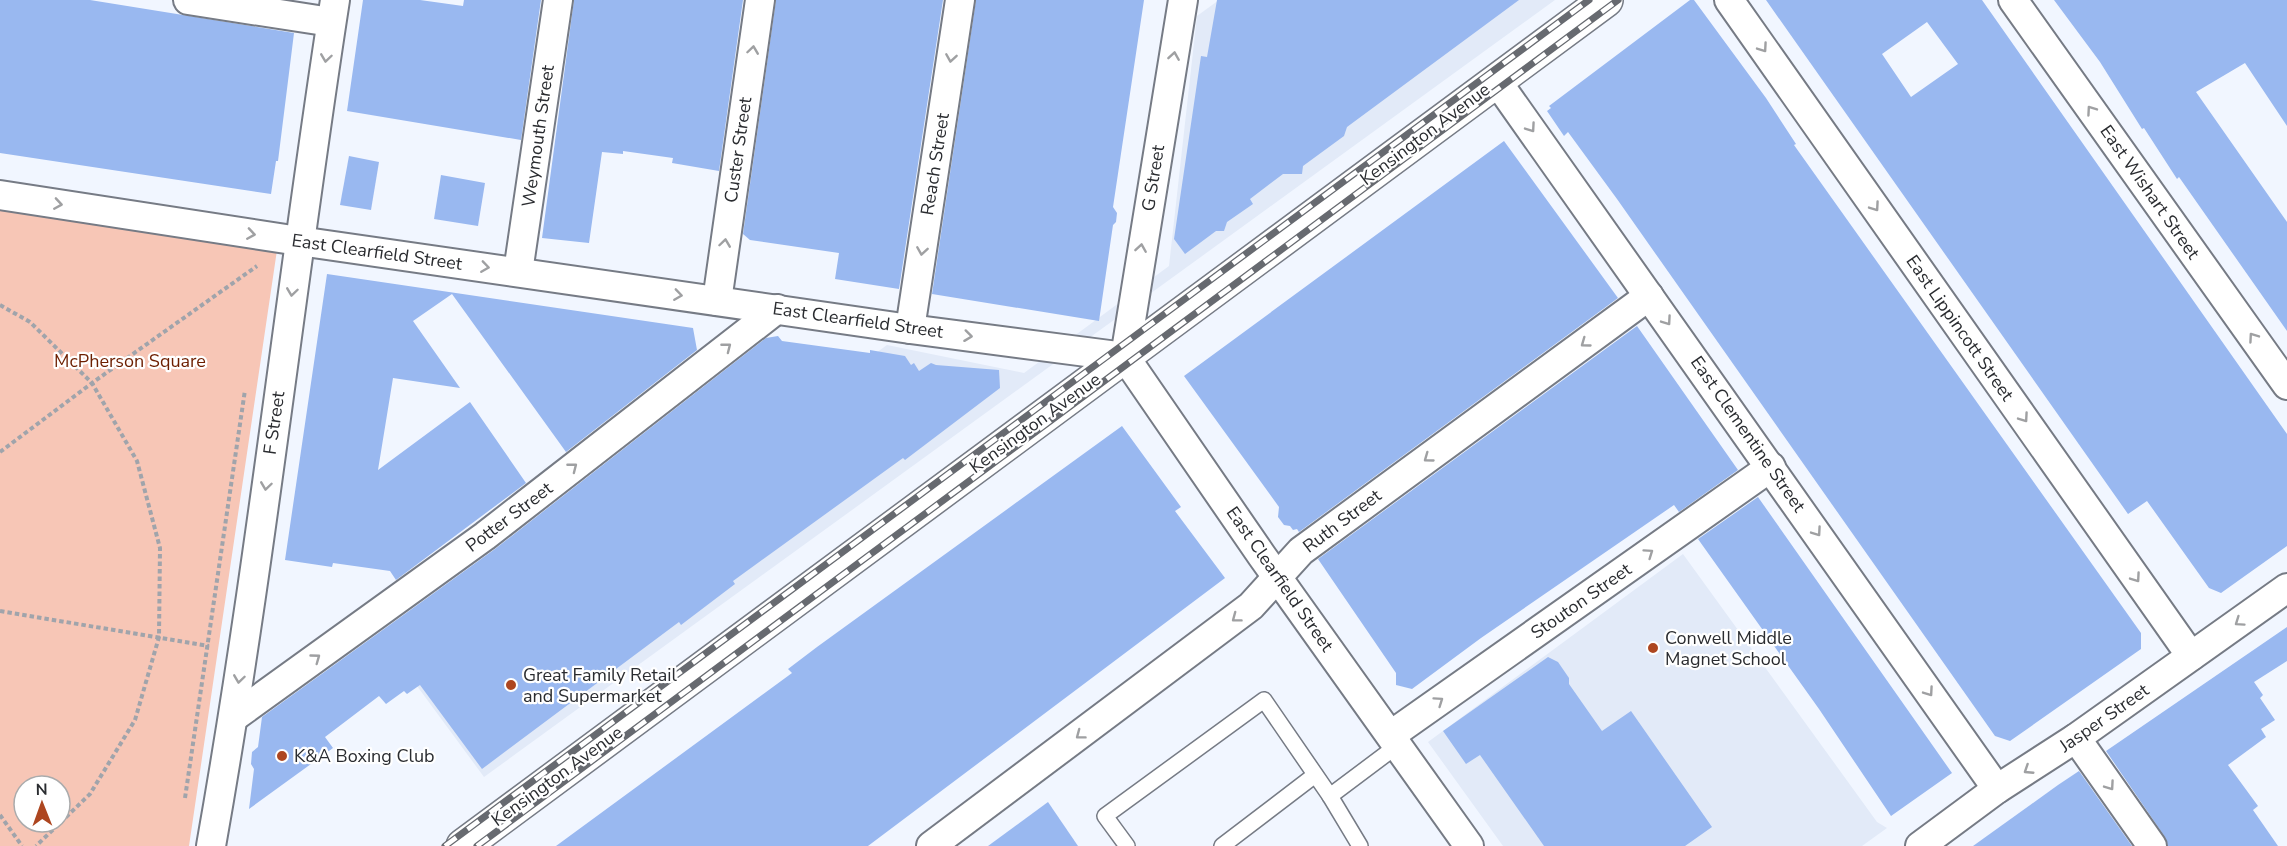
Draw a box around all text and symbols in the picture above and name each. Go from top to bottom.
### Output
one-way arrow [1756,41,1767,52]
one-way arrow [747,45,759,54]
one-way arrow [1167,51,1179,60]
one-way arrow [320,53,332,62]
one-way arrow [946,53,958,62]
street label: Weymouth Street [516,63,560,209]
street label: Kensington Avenue [1355,77,1495,191]
street label: Custer Street [719,95,757,204]
one-way arrow [2087,106,2098,117]
street label: Reach Street [915,110,955,217]
street label: East Wishart Street [2095,120,2206,264]
one-way arrow [1523,121,1534,132]
street label: G Street [1136,142,1170,213]
one-way arrow [52,197,62,210]
one-way arrow [1868,201,1879,212]
one-way arrow [246,227,255,239]
street label: East Clearfield Street [290,228,464,276]
one-way arrow [718,238,730,247]
one-way arrow [1135,243,1147,253]
one-way arrow [916,245,929,255]
street label: East Lippincott Street [1901,250,2020,406]
one-way arrow [481,260,490,273]
one-way arrow [286,288,299,297]
one-way arrow [674,289,683,301]
street label: East Clearfield Street [771,296,945,344]
one-way arrow [1660,315,1671,326]
one-way arrow [963,329,973,342]
one-way arrow [2249,333,2260,344]
one-way arrow [1581,335,1592,346]
one-way arrow [721,344,732,355]
park label: McPherson Square [54,349,206,373]
street label: East Clementine Street [1685,351,1811,517]
street label: Kensington Avenue [965,367,1105,479]
street label: F Street [258,389,290,456]
one-way arrow [2017,412,2028,423]
one-way arrow [1423,451,1434,462]
one-way arrow [567,464,578,475]
street label: Potter Street [461,476,558,558]
one-way arrow [260,481,272,490]
street label: Ruth Street [1298,483,1387,558]
street label: East Clearfield Street [1221,502,1340,657]
one-way arrow [1810,525,1821,536]
one-way arrow [1643,549,1654,560]
street label: Stouton Street [1526,557,1637,645]
one-way arrow [2129,571,2140,582]
one-way arrow [1231,611,1242,622]
one-way arrow [2235,615,2246,626]
place label: Conwell Middle Magnet School [1665,626,1792,671]
marker: Conwell Middle Magnet School [1646,641,1660,655]
one-way arrow [309,654,320,665]
place label: Great Family Retail and Supermarket [523,663,677,708]
one-way arrow [234,674,246,683]
marker: Great Family Retail and Supermarket [504,678,518,692]
street label: Jasper Street [2054,678,2154,758]
one-way arrow [1922,685,1933,696]
one-way arrow [1432,698,1443,709]
street label: Kensington Avenue [487,720,627,832]
one-way arrow [1075,727,1086,738]
place label: K&A Boxing Club [294,744,435,768]
marker: K&A Boxing Club [275,749,289,763]
one-way arrow [2024,762,2034,774]
north arrow [12,774,72,834]
text: N [36,779,48,801]
one-way arrow [2103,780,2114,791]

